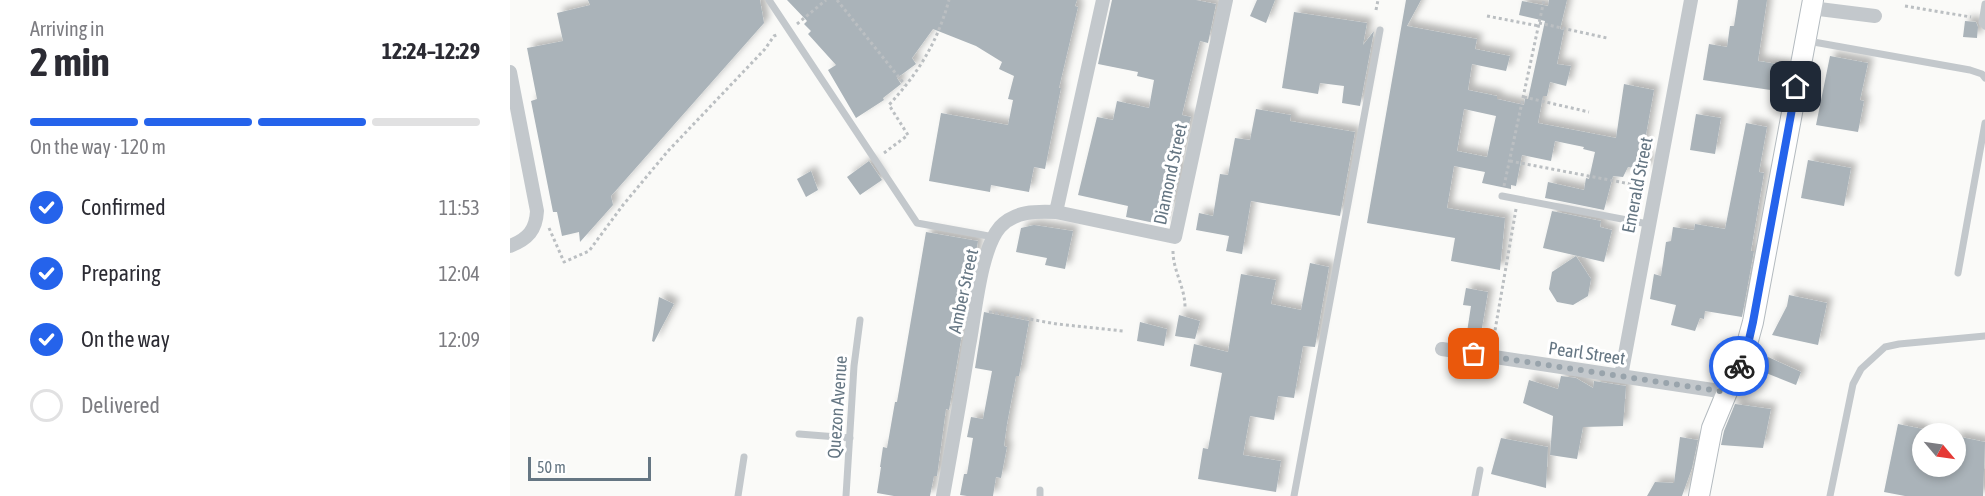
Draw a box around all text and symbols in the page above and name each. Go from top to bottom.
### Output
text: Arriving in [30,17,104,40]
text: 12:24–12:29 [382,38,480,64]
text: 2 min [30,40,110,84]
pin [1770,61,1821,112]
icon: home [1779,70,1812,103]
street label: Diamond Street [1149,121,1191,227]
text: On the way · 120 m [30,135,166,158]
street label: Emerald Street [1617,135,1657,235]
icon: check [30,191,63,224]
text: Confirmed [81,194,166,220]
text: 11:53 [439,196,480,219]
street label: Amber Street [944,247,982,335]
icon: check [30,257,63,290]
text: Preparing [81,260,161,286]
text: 12:04 [438,262,480,285]
icon: check [30,323,63,356]
text: On the way [81,326,170,352]
text: 12:09 [438,328,480,351]
pin [1448,328,1499,379]
courier [1709,336,1769,396]
icon: bag [1457,337,1490,370]
street label: Pearl Street [1547,337,1627,369]
icon: bike [1723,350,1756,383]
street label: Quezon Avenue [823,355,851,459]
text: Delivered [81,392,160,418]
north arrow [1912,423,1966,477]
map controls [1912,423,1966,477]
scale bar [528,454,651,482]
text: 50 m [537,458,566,476]

